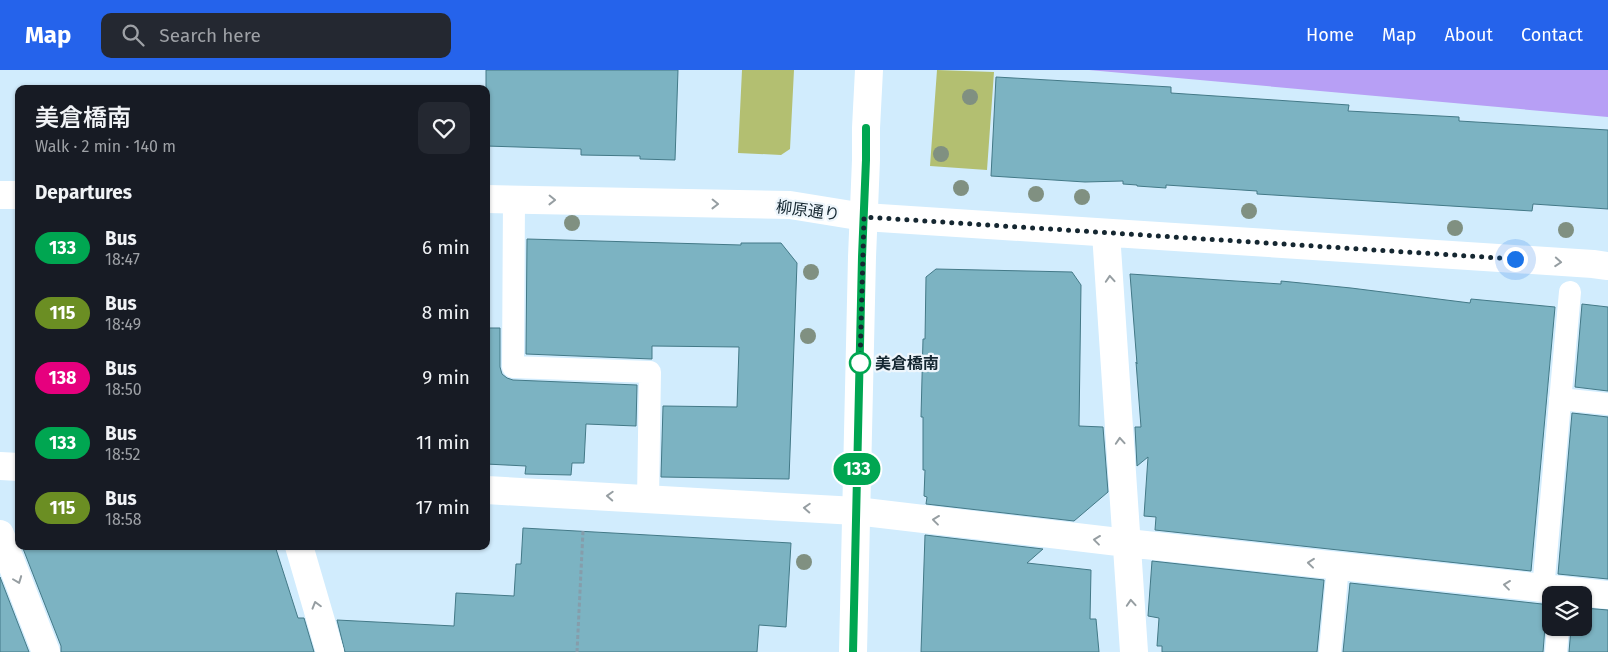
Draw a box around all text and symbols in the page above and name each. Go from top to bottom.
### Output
search box [101,13,451,58]
text: Map [25,21,71,49]
icon: search [119,21,147,49]
text: Search here [159,24,261,47]
text: Home [1306,24,1354,46]
text: Map [1382,24,1416,46]
text: About [1444,24,1493,46]
text: Contact [1521,24,1583,46]
button: heart [418,102,470,154]
text: 美倉橋南 [35,104,131,132]
text: Walk · 2 min · 140 m [35,137,176,156]
text: Departures [35,181,132,204]
one-way arrow [549,195,557,205]
street label: 柳原通り [775,197,841,224]
one-way arrow [711,198,719,209]
text: Bus [105,227,137,250]
text: 6 min [422,236,470,259]
text: 133 [49,237,76,259]
your location [1503,247,1528,272]
text: 18:47 [105,250,140,269]
one-way arrow [1554,256,1562,267]
one-way arrow [1105,275,1116,283]
text: Bus [105,292,137,315]
text: 8 min [422,301,470,324]
text: 115 [49,302,76,324]
text: 18:49 [105,315,141,334]
marker: 美倉橋南 [849,352,871,374]
place label: 美倉橋南 [875,354,939,373]
text: Bus [105,357,137,380]
text: 9 min [422,366,470,389]
text: 138 [48,367,77,389]
text: 18:50 [105,380,142,399]
text: Bus [105,422,137,445]
text: 11 min [416,431,470,454]
text: 133 [49,432,76,454]
one-way arrow [1115,437,1126,445]
text: 18:52 [105,445,140,464]
line badge: 133 [828,453,886,485]
text: 133 [843,458,871,480]
text: Bus [105,487,137,510]
one-way arrow [606,491,614,502]
text: 17 min [416,496,470,519]
text: 115 [49,497,76,519]
one-way arrow [803,503,811,514]
text: 18:58 [105,510,141,529]
one-way arrow [932,515,940,526]
one-way arrow [1093,535,1101,546]
one-way arrow [1307,558,1315,569]
one-way arrow [12,575,22,584]
one-way arrow [1503,580,1511,591]
map controls [1542,586,1592,636]
button: layers [1542,586,1592,636]
one-way arrow [1125,599,1136,607]
one-way arrow [312,602,322,610]

